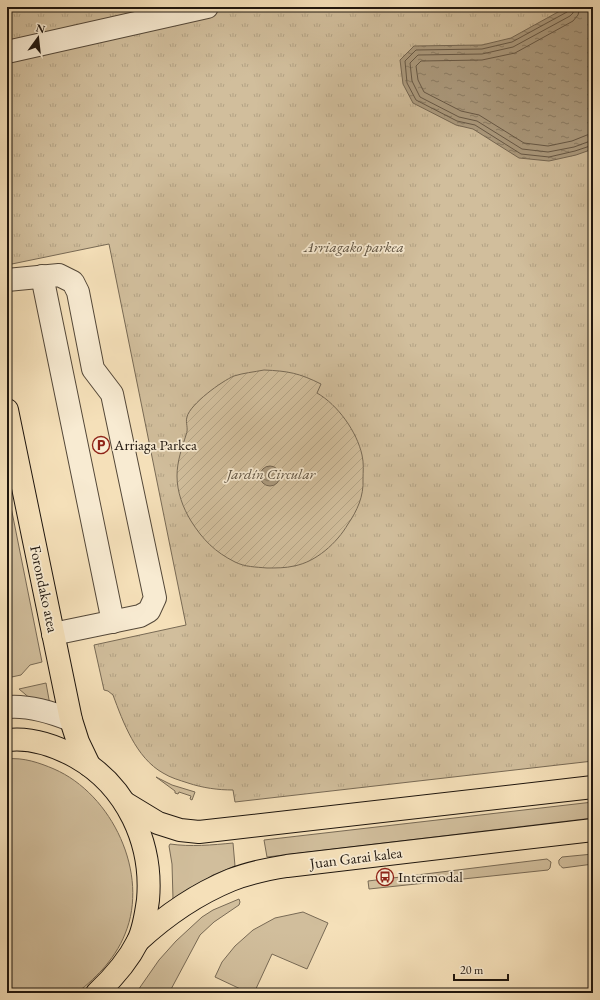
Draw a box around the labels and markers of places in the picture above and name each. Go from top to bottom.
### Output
parking icon: Arriaga Parkea [91,435,111,455]
place label: Arriaga Parkea [113,435,197,454]
bus stop icon: Intermodal [375,867,395,887]
place label: Intermodal [398,867,463,886]

